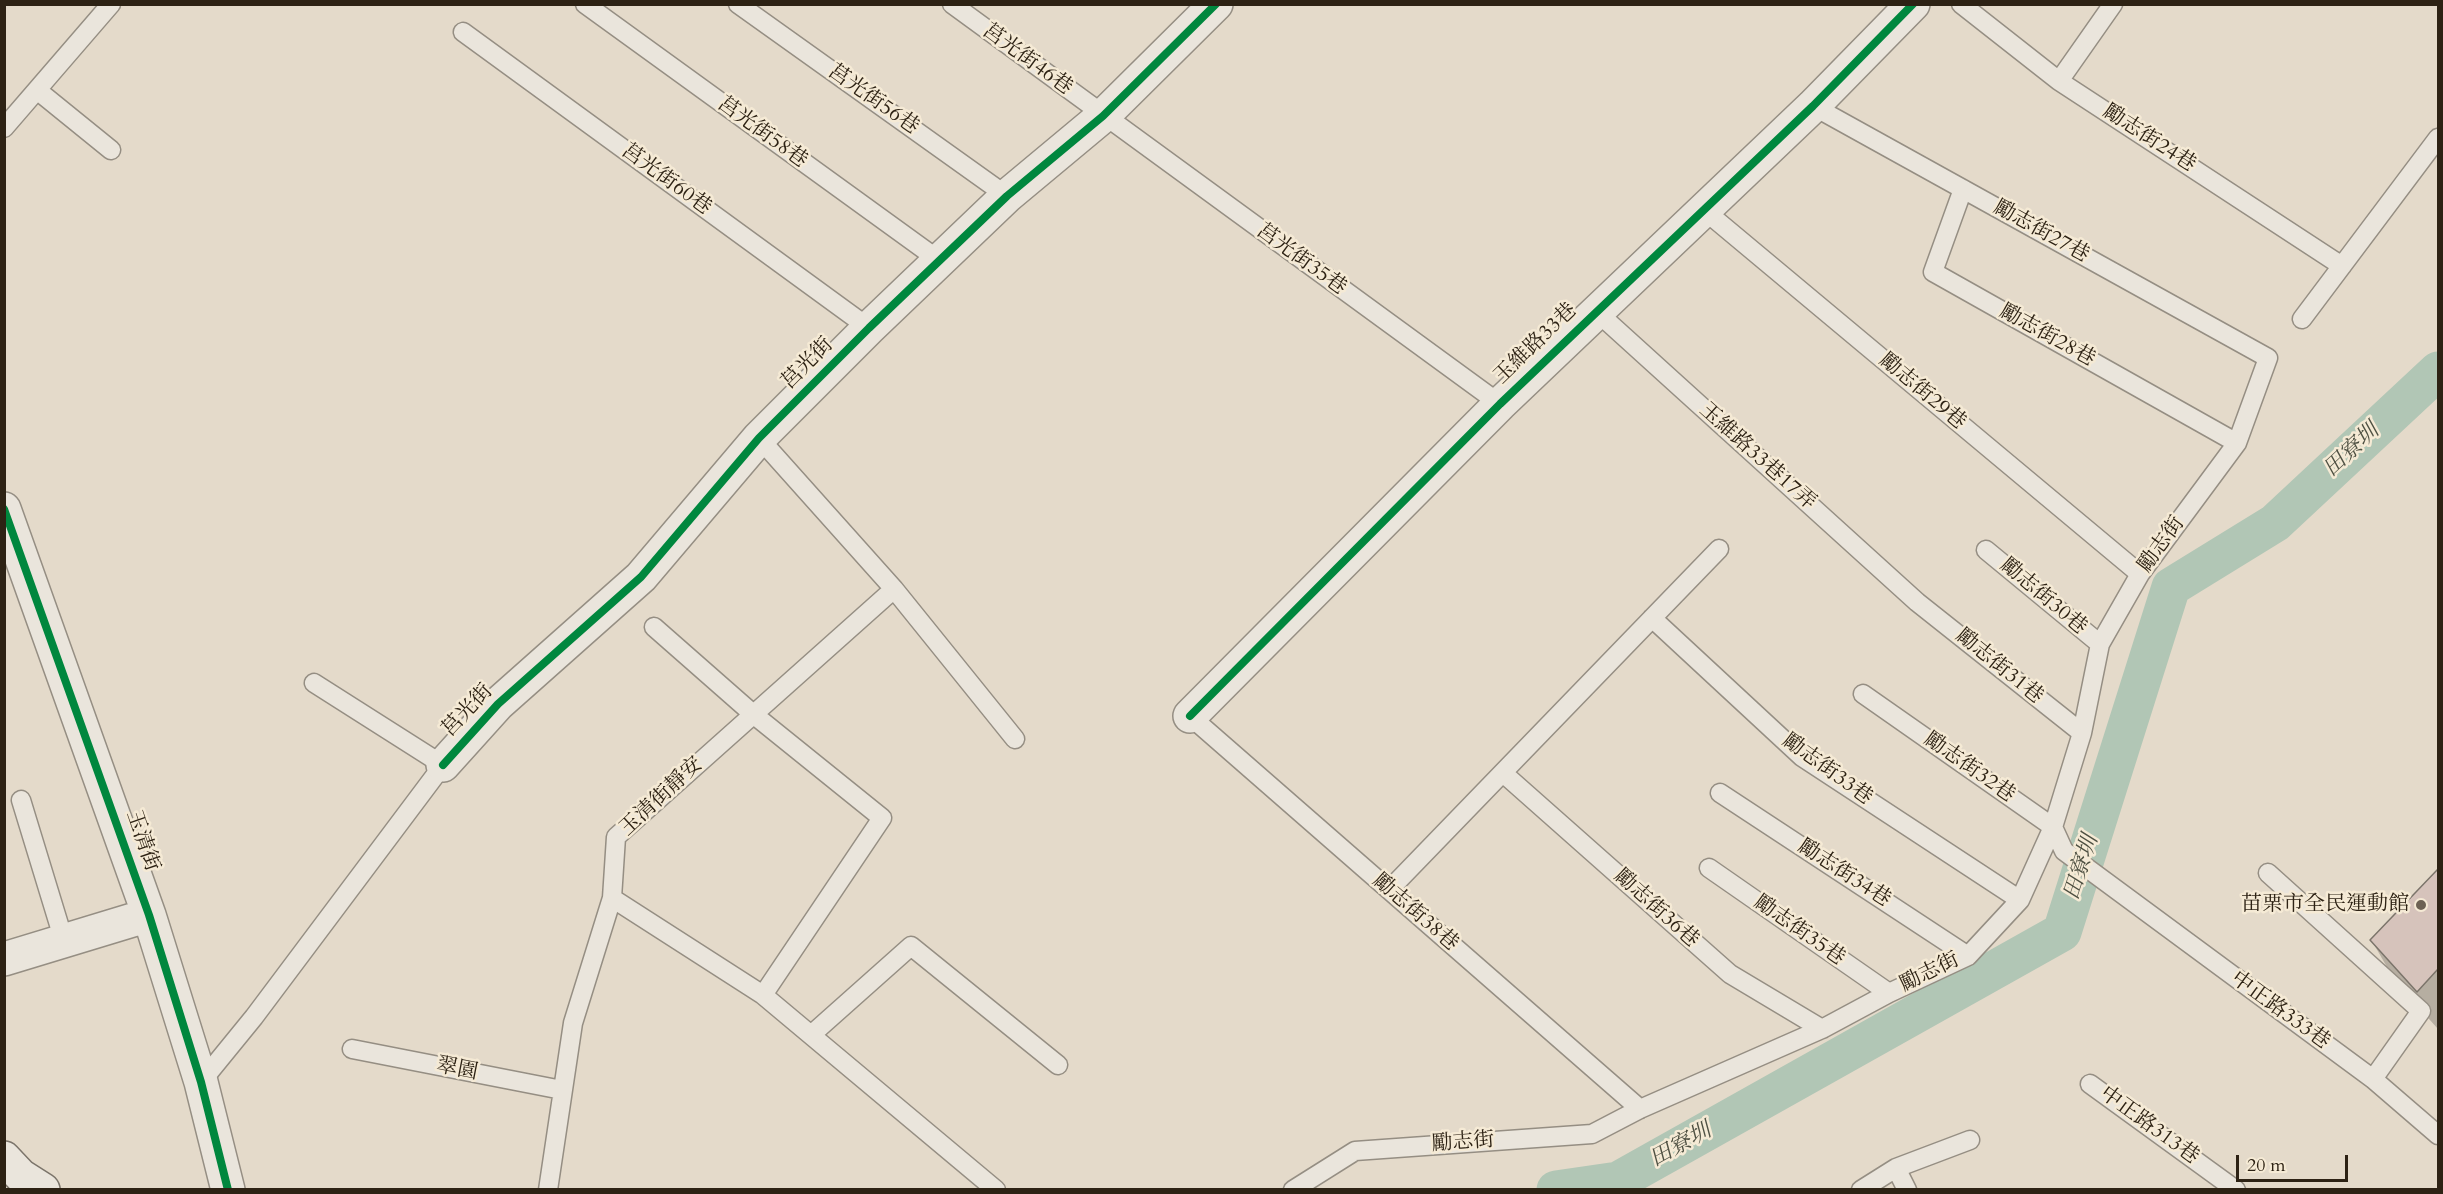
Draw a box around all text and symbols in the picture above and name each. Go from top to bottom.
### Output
street label: 莒光街46巷 [977,19,1077,101]
street label: 莒光街56巷 [823,59,923,141]
street label: 莒光街58巷 [712,92,812,174]
street label: 勵志街24巷 [2098,100,2200,178]
street label: 莒光街60巷 [616,139,716,221]
street label: 勵志街27巷 [1989,195,2093,269]
street label: 莒光街35巷 [1251,219,1351,301]
street label: 玉維路33巷 [1489,298,1583,390]
street label: 勵志街28巷 [1995,299,2099,373]
street label: 莒光街 [777,333,839,395]
street label: 勵志街29巷 [1873,348,1971,436]
street label: 玉維路33巷17弄 [1694,398,1820,516]
water label: 田寮圳 [2319,419,2385,483]
street label: 勵志街 [2133,512,2191,578]
street label: 勵志街30巷 [1994,553,2092,641]
street label: 勵志街31巷 [1950,624,2048,710]
street label: 莒光街 [437,679,499,743]
street label: 勵志街32巷 [1919,727,2019,809]
street label: 勵志街33巷 [1777,729,1877,811]
street label: 玉清街靜安 [615,752,709,842]
street label: 玉清街 [120,807,164,875]
water label: 田寮圳 [2059,833,2105,903]
street label: 勵志街34巷 [1793,835,1895,913]
street label: 勵志街36巷 [1608,864,1704,954]
street label: 勵志街38巷 [1367,869,1463,957]
street label: 勵志街35巷 [1749,890,1849,972]
place label: 苗栗市全民運動館 [2241,892,2409,918]
marker: 苗栗市全民運動館 [2414,898,2428,912]
street label: 勵志街 [1896,948,1964,998]
street label: 中正路333巷 [2226,967,2334,1055]
street label: 翠園 [434,1054,480,1086]
street label: 中正路313巷 [2095,1082,2203,1170]
water label: 田寮圳 [1646,1118,1716,1174]
street label: 勵志街 [1431,1128,1495,1158]
scale bar [2239,1143,2352,1181]
text: 20 m [2247,1153,2286,1178]

